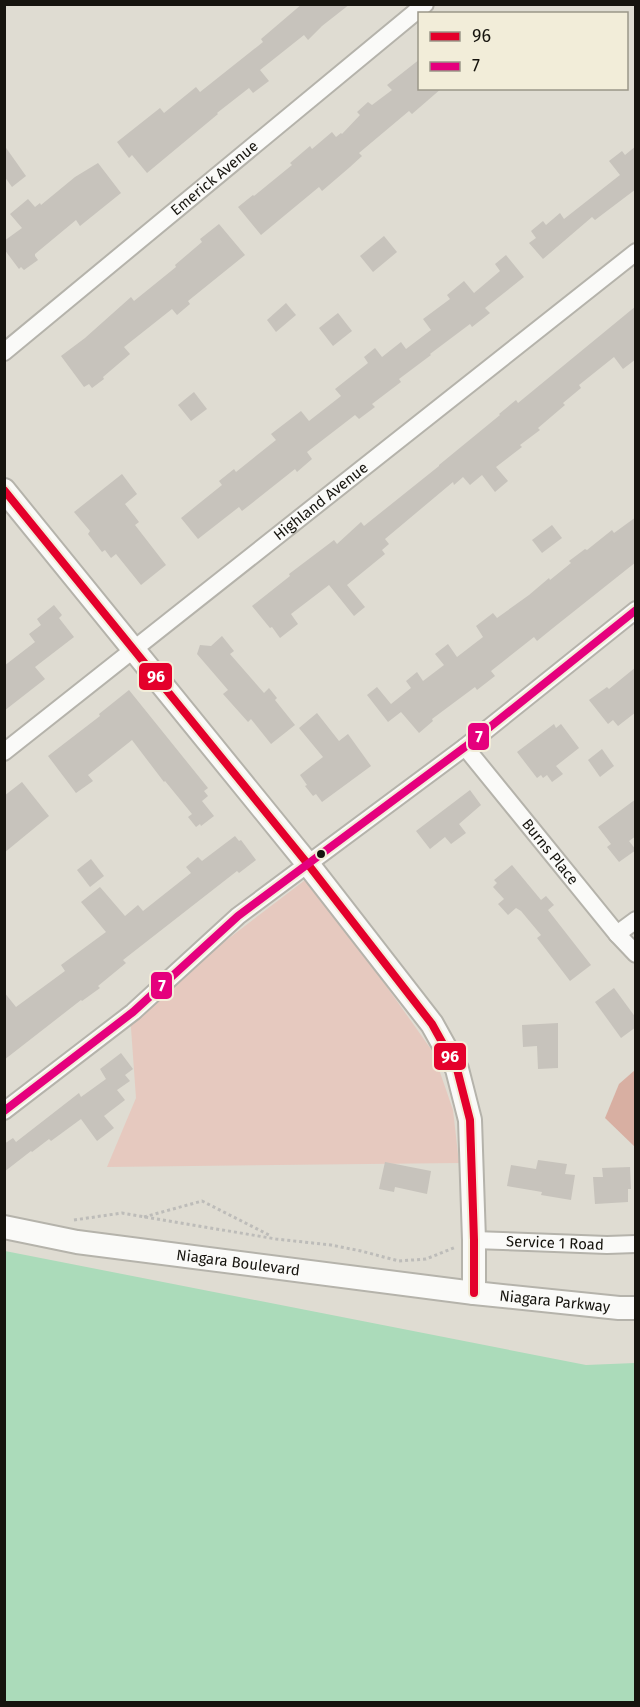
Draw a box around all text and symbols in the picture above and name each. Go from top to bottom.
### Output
legend [418,12,628,90]
text: 96 [472,25,491,47]
text: 7 [472,55,480,77]
street label: Emerick Avenue [167,137,262,219]
street label: Highland Avenue [270,459,372,544]
line badge: 96 [138,662,173,691]
text: 96 [147,667,165,686]
line badge: 7 [467,722,490,751]
text: 7 [475,727,483,746]
street label: Burns Place [518,815,582,888]
unlabelled marker [315,848,327,860]
line badge: 7 [150,971,173,1000]
text: 7 [158,976,166,995]
line badge: 96 [433,1042,467,1071]
text: 96 [441,1047,459,1066]
street label: Service 1 Road [506,1232,604,1254]
street label: Niagara Boulevard [175,1246,301,1280]
street label: Niagara Parkway [499,1287,612,1316]

